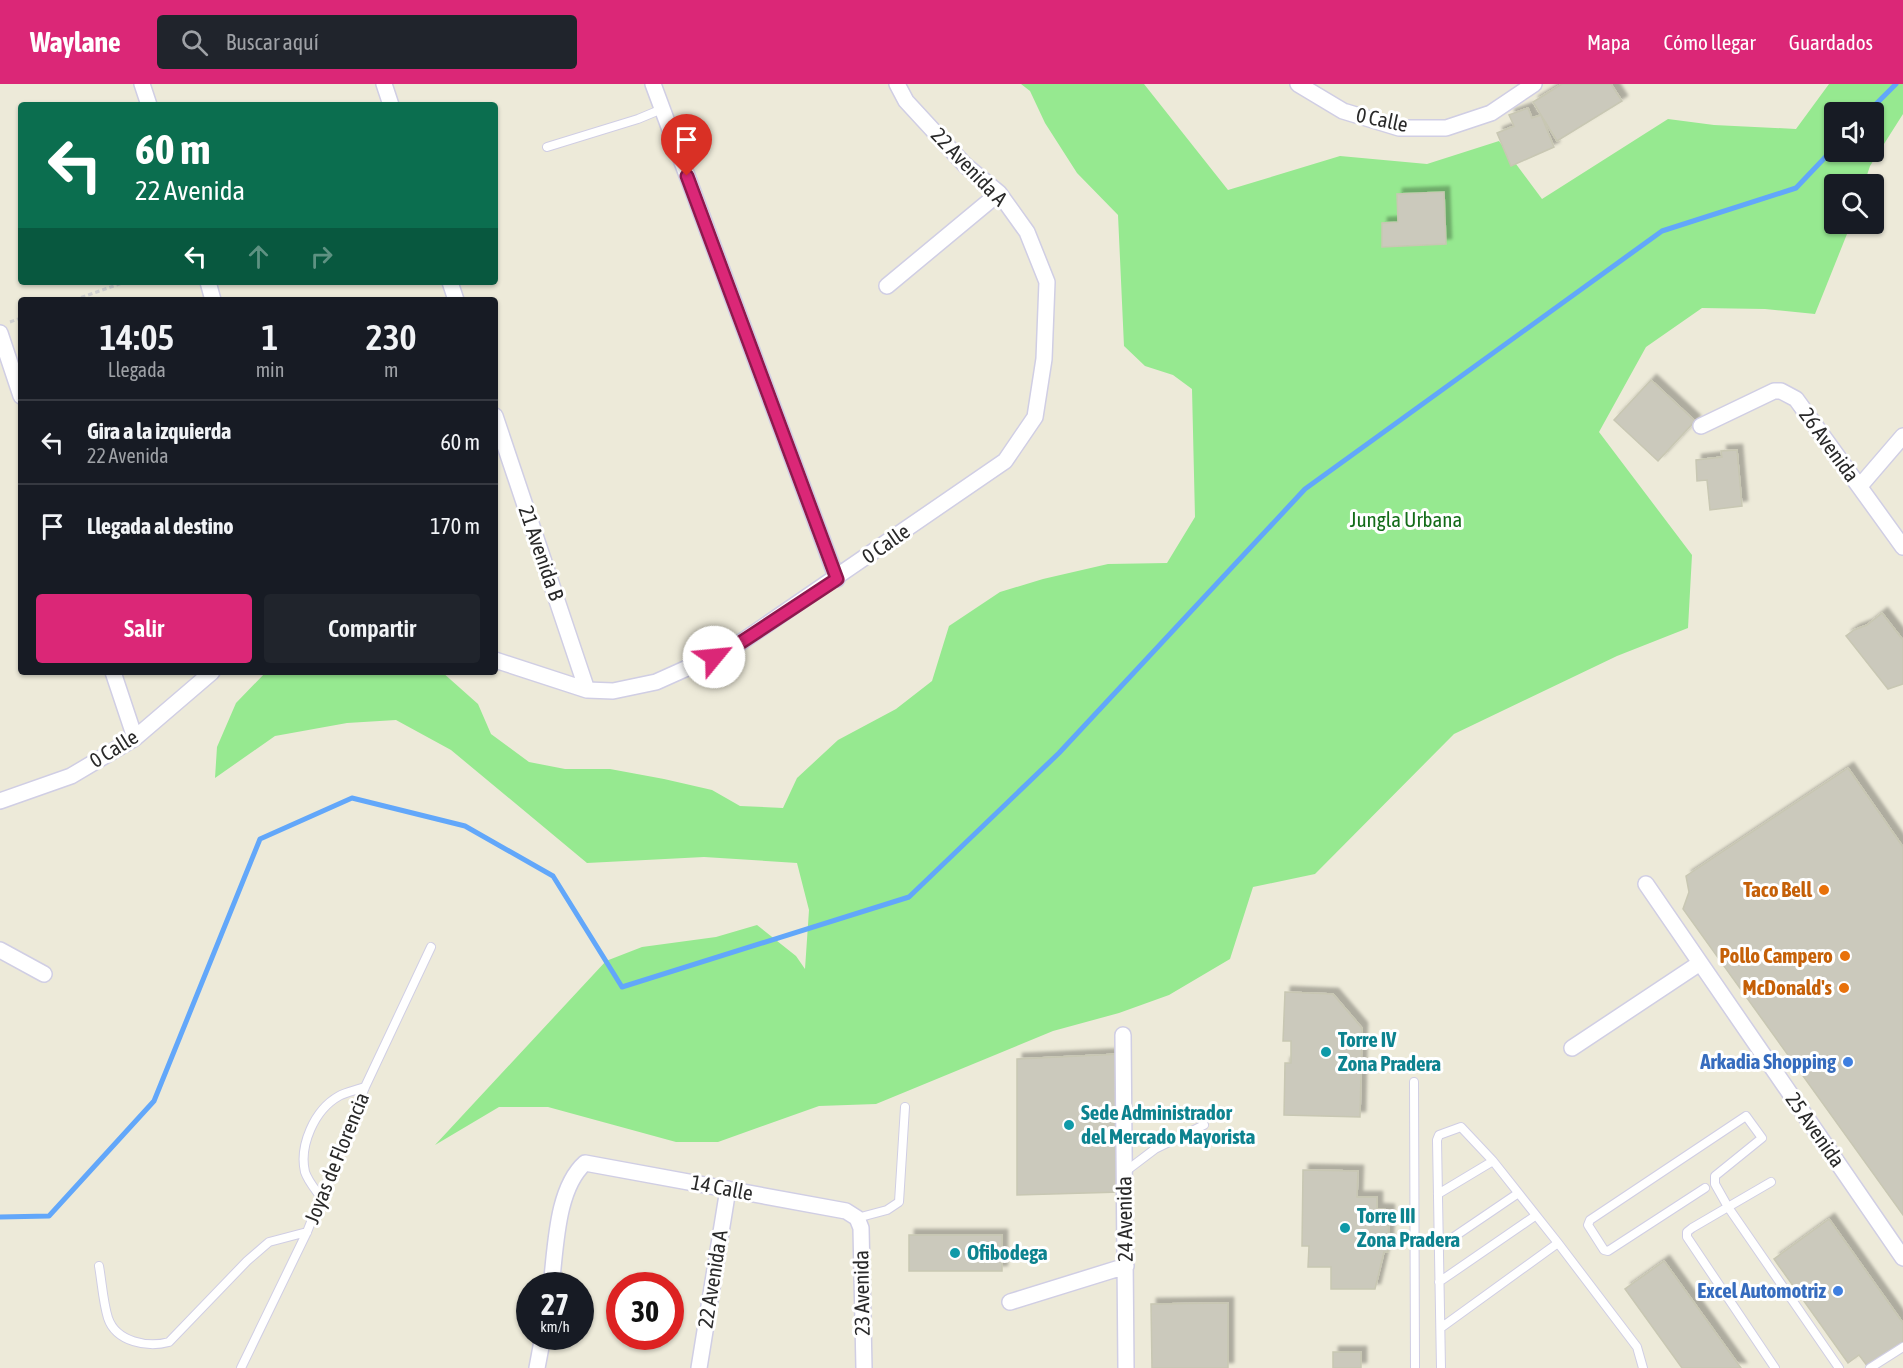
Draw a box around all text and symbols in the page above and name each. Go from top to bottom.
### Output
search box [157,15,577,69]
text: Waylane [30,26,121,58]
icon: search [178,26,211,59]
text: Buscar aquí [226,29,319,55]
text: Mapa [1587,30,1631,54]
text: Cómo llegar [1664,30,1756,54]
text: Guardados [1789,30,1873,54]
street label: 0 Calle [1354,102,1410,136]
map controls [1824,102,1884,234]
button: sound [1824,102,1884,162]
pin [661,114,712,176]
street label: 22 Avenida A [927,122,1013,211]
icon: arrive [670,123,703,156]
text: 60 m [135,125,210,173]
icon: left [36,126,114,204]
button: search [1824,174,1884,234]
text: 22 Avenida [135,175,245,206]
icon: left [179,240,212,273]
icon: ahead [242,240,275,273]
icon: right [305,240,338,273]
text: 14:05 [99,316,174,358]
text: 1 [262,316,278,358]
text: 230 [366,316,417,358]
text: Llegada [108,358,166,381]
text: min [256,358,284,381]
text: m [384,358,398,381]
street label: 26 Avenida [1795,403,1865,486]
text: Gira a la izquierda [87,418,231,444]
icon: left [36,426,69,459]
text: 60 m [440,429,480,455]
text: 22 Avenida [87,444,169,467]
street label: 21 Avenida B [515,502,569,603]
park label: Jungla Urbana [1350,507,1462,531]
icon: arrive [36,510,69,543]
text: Llegada al destino [87,513,234,539]
text: 170 m [430,513,480,539]
street label: 0 Calle [857,518,914,568]
button: Salir [36,594,252,663]
button: Compartir [264,594,480,663]
position arrow [682,625,746,689]
street label: 0 Calle [85,724,142,772]
place label: Taco Bell [1743,877,1812,901]
marker: Taco Bell [1817,883,1831,897]
place label: Pollo Campero [1719,943,1833,967]
marker: Pollo Campero [1838,949,1852,963]
place label: McDonald's [1742,975,1833,999]
marker: McDonald's [1837,981,1851,995]
place label: Torre IV Zona Pradera [1338,1027,1441,1075]
marker: Torre IV Zona Pradera [1319,1045,1333,1059]
place label: Arkadia Shopping [1699,1049,1837,1073]
marker: Arkadia Shopping [1841,1055,1855,1069]
street label: 25 Avenida [1781,1087,1850,1171]
street label: Joyas de Florencia [299,1089,373,1227]
place label: Sede Administrador del Mercado Mayorista [1081,1100,1256,1148]
marker: Sede Administrador del Mercado Mayorista [1062,1118,1076,1132]
street label: 14 Calle [689,1169,755,1205]
street label: 24 Avenida [1111,1176,1137,1262]
place label: Torre III Zona Pradera [1357,1203,1460,1251]
marker: Torre III Zona Pradera [1338,1221,1352,1235]
street label: 22 Avenida A [692,1227,732,1330]
place label: Ofibodega [967,1240,1048,1264]
marker: Ofibodega [948,1246,962,1260]
street label: 23 Avenida [848,1250,874,1336]
speed limit sign: 30 [606,1272,684,1350]
place label: Excel Automotriz [1697,1278,1826,1302]
marker: Excel Automotriz [1831,1284,1845,1298]
text: 27 [541,1287,569,1321]
text: km/h [540,1318,570,1335]

